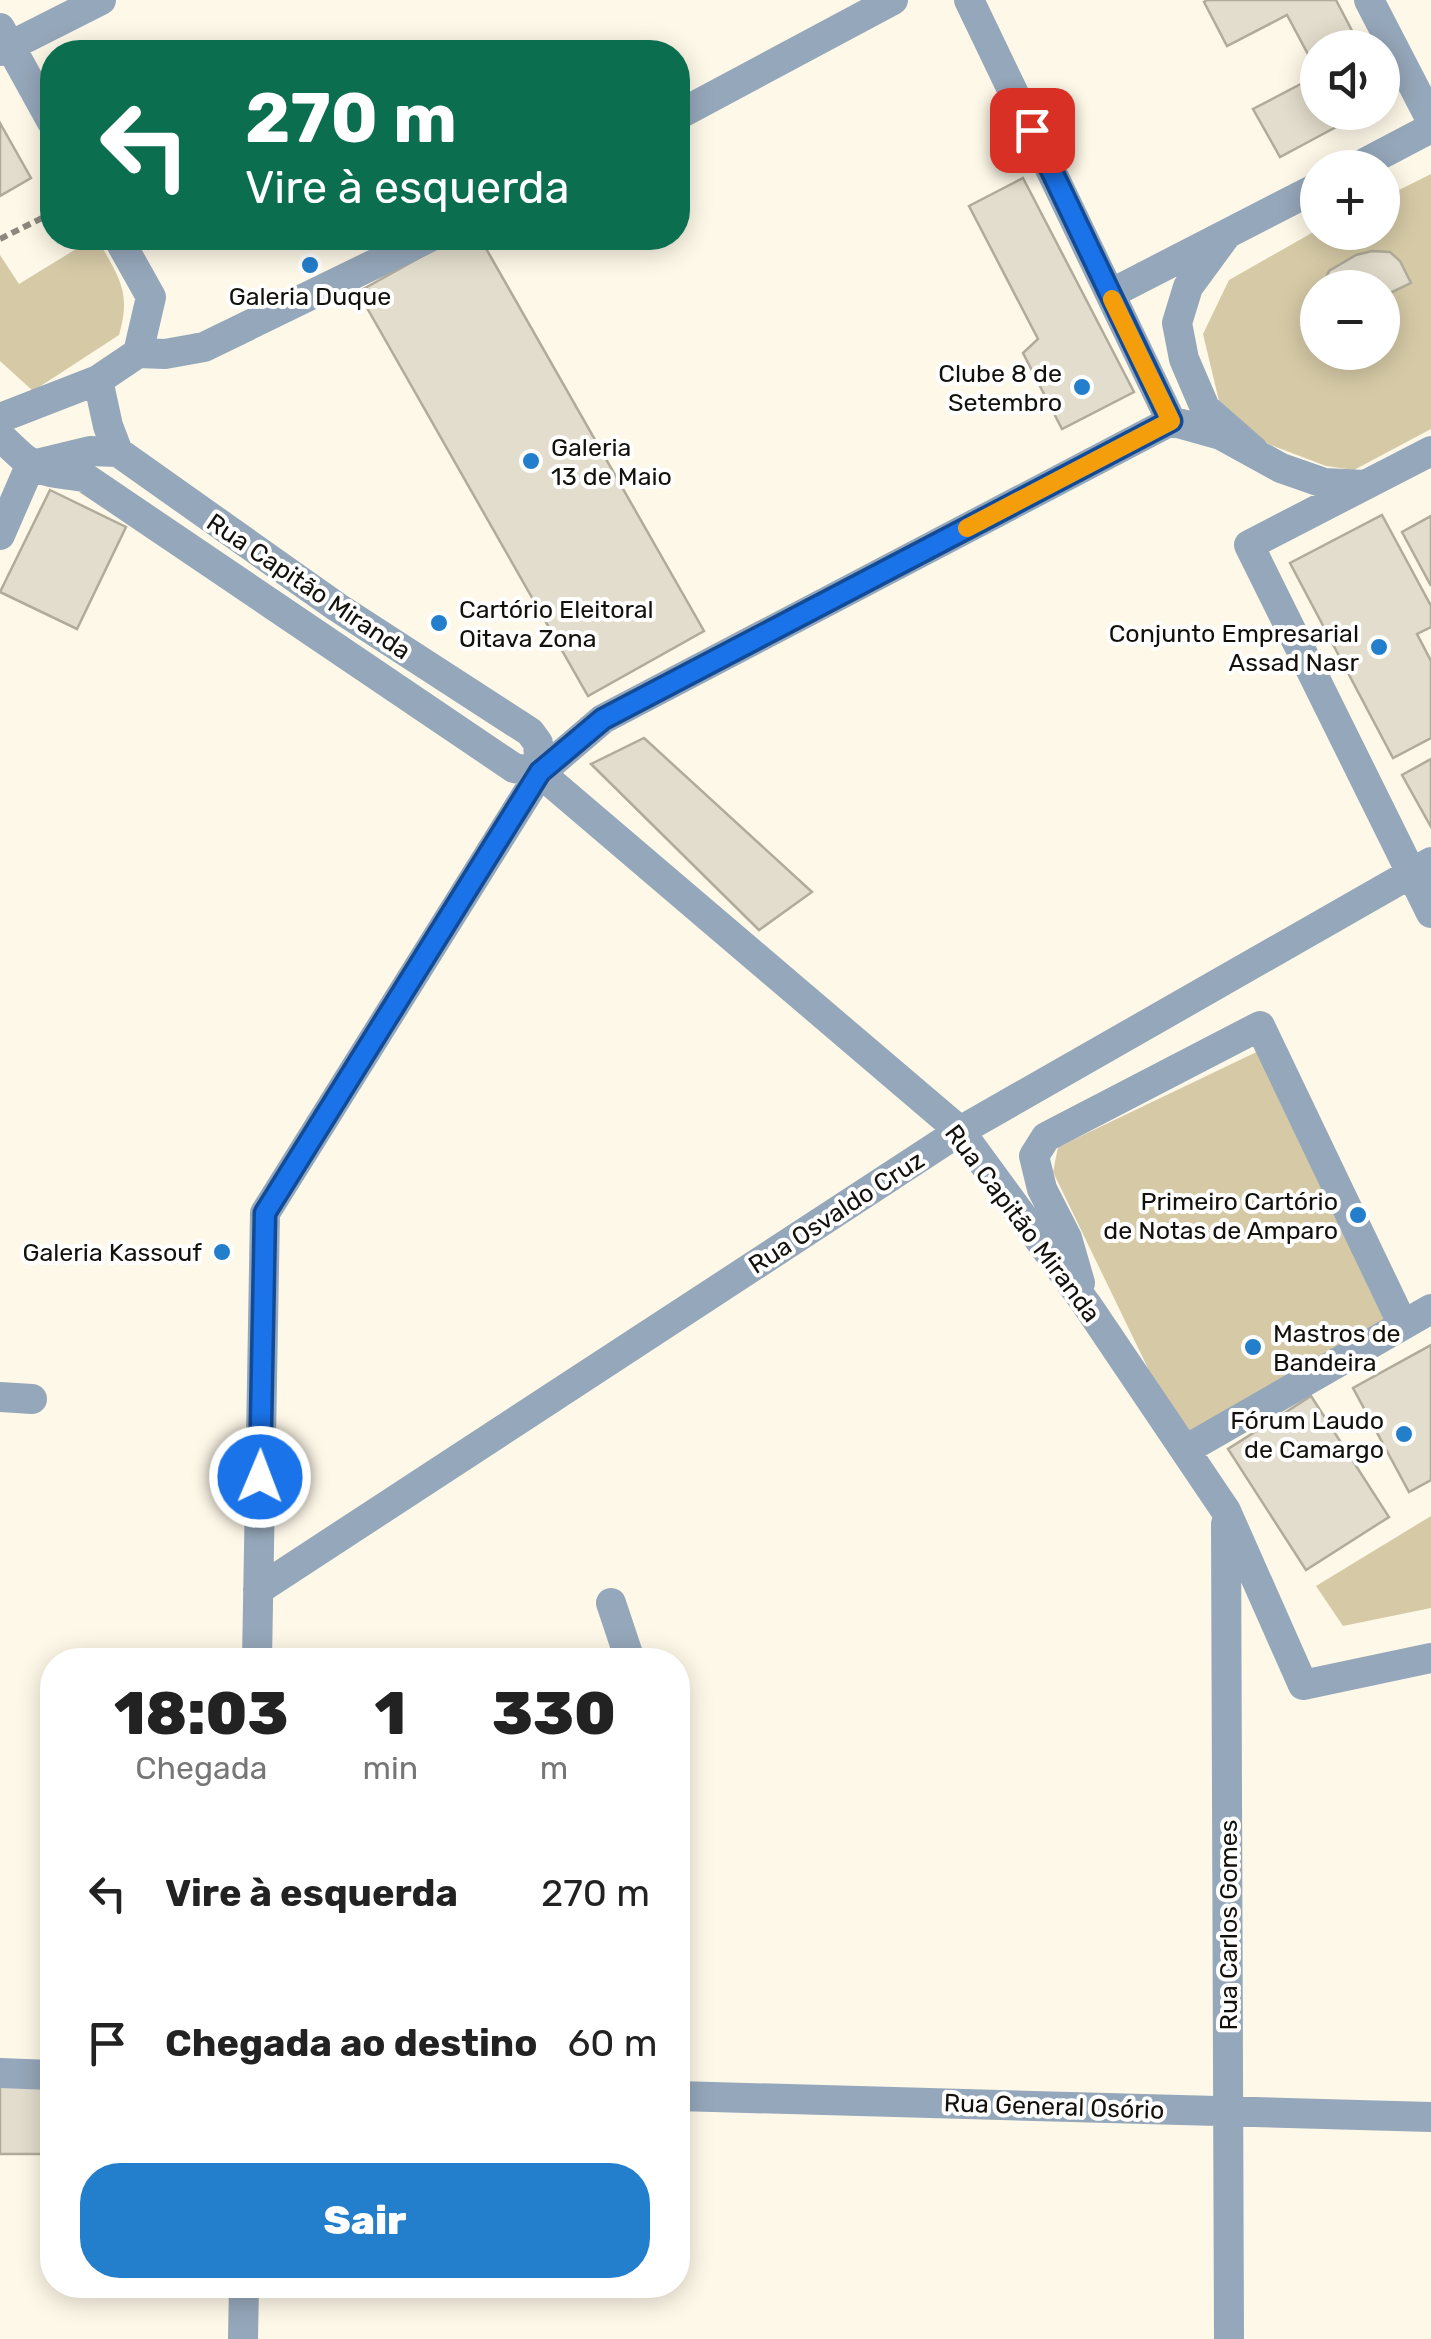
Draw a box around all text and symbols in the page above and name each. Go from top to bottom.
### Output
map controls [1300,30,1400,370]
button: sound [1300,30,1400,130]
text: 270 m [245,77,457,160]
icon: left [80,80,210,210]
pin [990,88,1075,173]
icon: arrive [1005,103,1060,158]
button: + [1300,150,1400,250]
text: Vire à esquerda [245,161,569,214]
marker: Galeria Duque [299,254,321,276]
button: − [1300,270,1400,370]
place label: Galeria Duque [229,282,391,311]
place label: Clube 8 de Setembro [938,359,1062,417]
marker: Clube 8 de Setembro [1071,376,1093,398]
place label: Galeria 13 de Maio [551,433,672,491]
marker: Galeria 13 de Maio [520,450,542,472]
street label: Rua Capitão Miranda [201,507,416,665]
place label: Cartório Eleitoral Oitava Zona [459,595,654,653]
marker: Cartório Eleitoral Oitava Zona [428,612,450,634]
place label: Conjunto Empresarial Assad Nasr [1109,619,1359,677]
marker: Conjunto Empresarial Assad Nasr [1368,636,1390,658]
street label: Rua Capitão Miranda [939,1119,1106,1328]
street label: Rua Osvaldo Cruz [743,1145,929,1280]
place label: Primeiro Cartório de Notas de Amparo [1103,1187,1338,1245]
marker: Primeiro Cartório de Notas de Amparo [1347,1204,1369,1226]
place label: Galeria Kassouf [22,1238,202,1267]
marker: Galeria Kassouf [211,1241,233,1263]
place label: Mastros de Bandeira [1273,1319,1401,1377]
marker: Mastros de Bandeira [1242,1336,1264,1358]
place label: Fórum Laudo de Camargo [1230,1406,1384,1464]
marker: Fórum Laudo de Camargo [1393,1423,1415,1445]
position arrow [208,1425,312,1529]
text: 18:03 [114,1678,289,1749]
text: 1 [375,1678,406,1749]
text: 330 [492,1678,616,1749]
text: Chegada [135,1749,267,1787]
text: min [363,1749,418,1787]
text: m [540,1749,568,1787]
street label: Rua Carlos Gomes [1214,1820,1243,2030]
icon: left [80,1866,135,1921]
text: Vire à esquerda [165,1870,458,1916]
text: 270 m [541,1870,650,1916]
icon: arrive [80,2016,135,2071]
text: Chegada ao destino [165,2020,537,2066]
text: 60 m [567,2020,658,2066]
street label: Rua General Osório [943,2088,1165,2125]
button: Sair [80,2163,650,2278]

